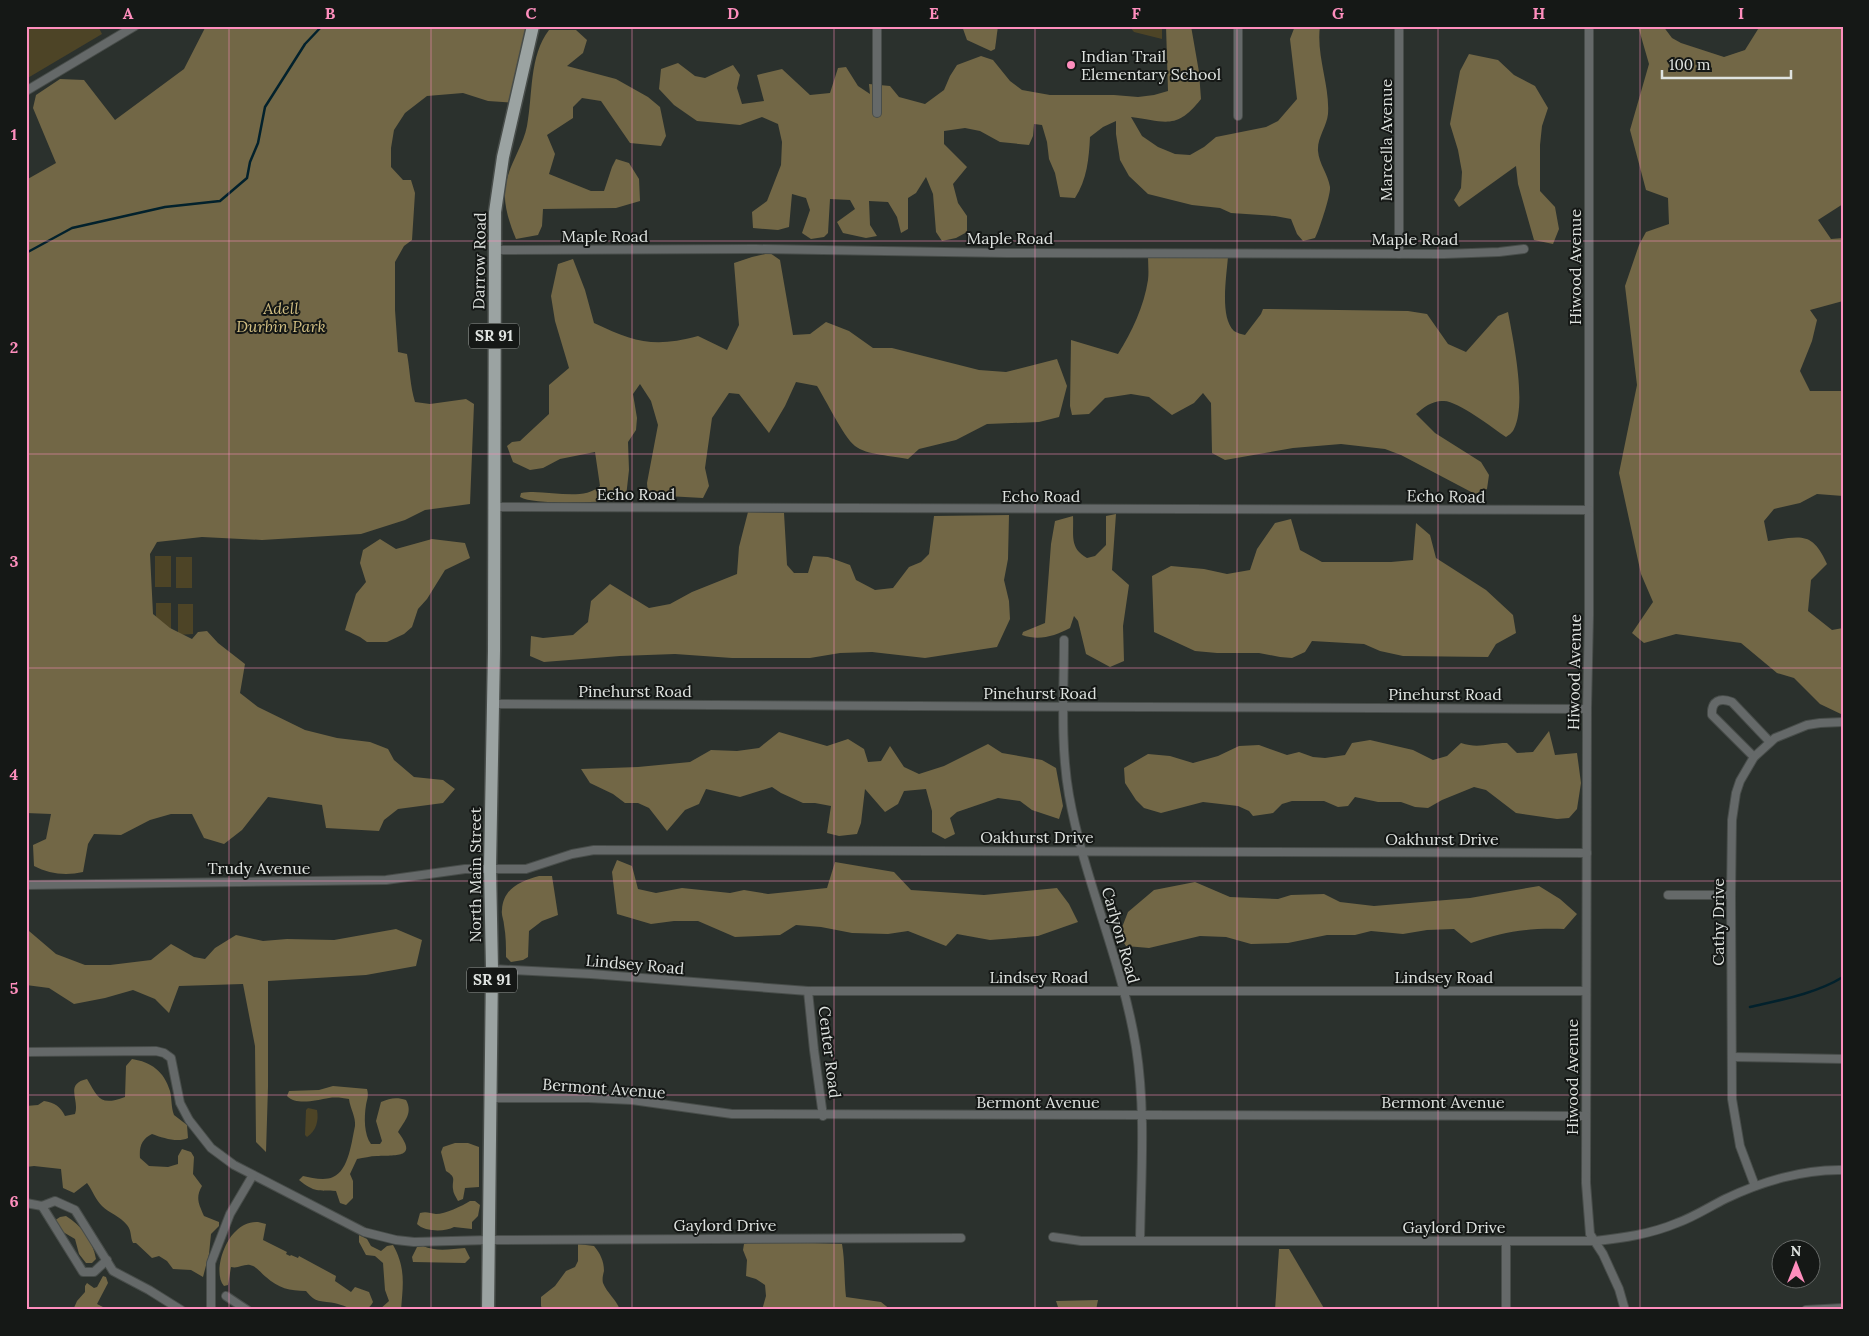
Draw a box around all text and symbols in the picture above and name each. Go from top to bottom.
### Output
text: A [123,3,134,23]
text: B [325,3,336,23]
text: C [525,3,537,23]
text: D [727,3,739,23]
text: E [929,3,939,23]
text: F [1131,3,1141,23]
text: G [1332,3,1344,23]
text: H [1533,3,1546,23]
text: I [1738,3,1744,23]
place label: Indian Trail Elementary School [1081,46,1221,84]
scale bar [1662,48,1790,80]
text: 100 m [1669,55,1710,74]
marker: Indian Trail Elementary School [1065,59,1077,71]
street label: Marcella Avenue [1376,79,1396,201]
text: 1 [11,124,17,144]
street label: Hiwood Avenue [1565,209,1585,325]
street label: Darrow Road [468,212,490,310]
street label: Maple Road [562,226,649,246]
street label: Maple Road [967,228,1054,248]
street label: Maple Road [1372,229,1459,249]
park label: Adell Durbin Park [236,298,326,336]
road number: SR 91 [469,324,519,348]
text: 2 [10,337,18,357]
street label: Echo Road [597,484,676,504]
street label: Echo Road [1406,485,1486,507]
street label: Echo Road [1002,486,1081,506]
text: 3 [10,551,19,571]
street label: Hiwood Avenue [1563,613,1585,730]
street label: Pinehurst Road [578,681,692,701]
street label: Pinehurst Road [983,683,1097,703]
street label: Pinehurst Road [1388,684,1502,704]
text: 4 [10,764,19,784]
street label: North Main Street [465,807,485,943]
street label: Oakhurst Drive [980,827,1094,847]
street label: Oakhurst Drive [1385,829,1499,849]
street label: Trudy Avenue [208,858,311,878]
street label: Cathy Drive [1708,878,1728,966]
street label: Carlyon Road [1098,885,1144,986]
street label: Lindsey Road [585,950,686,978]
street label: Lindsey Road [990,967,1089,987]
street label: Lindsey Road [1395,967,1494,987]
road number: SR 91 [467,968,517,992]
text: 5 [10,978,19,998]
street label: Center Road [814,1005,846,1100]
street label: Hiwood Avenue [1562,1019,1582,1135]
street label: Bermont Avenue [542,1074,667,1102]
street label: Bermont Avenue [976,1092,1100,1112]
street label: Bermont Avenue [1381,1092,1505,1112]
text: 6 [9,1191,19,1211]
street label: Gaylord Drive [674,1215,777,1235]
street label: Gaylord Drive [1403,1217,1506,1237]
north arrow [1772,1238,1822,1288]
text: N [1791,1242,1802,1260]

